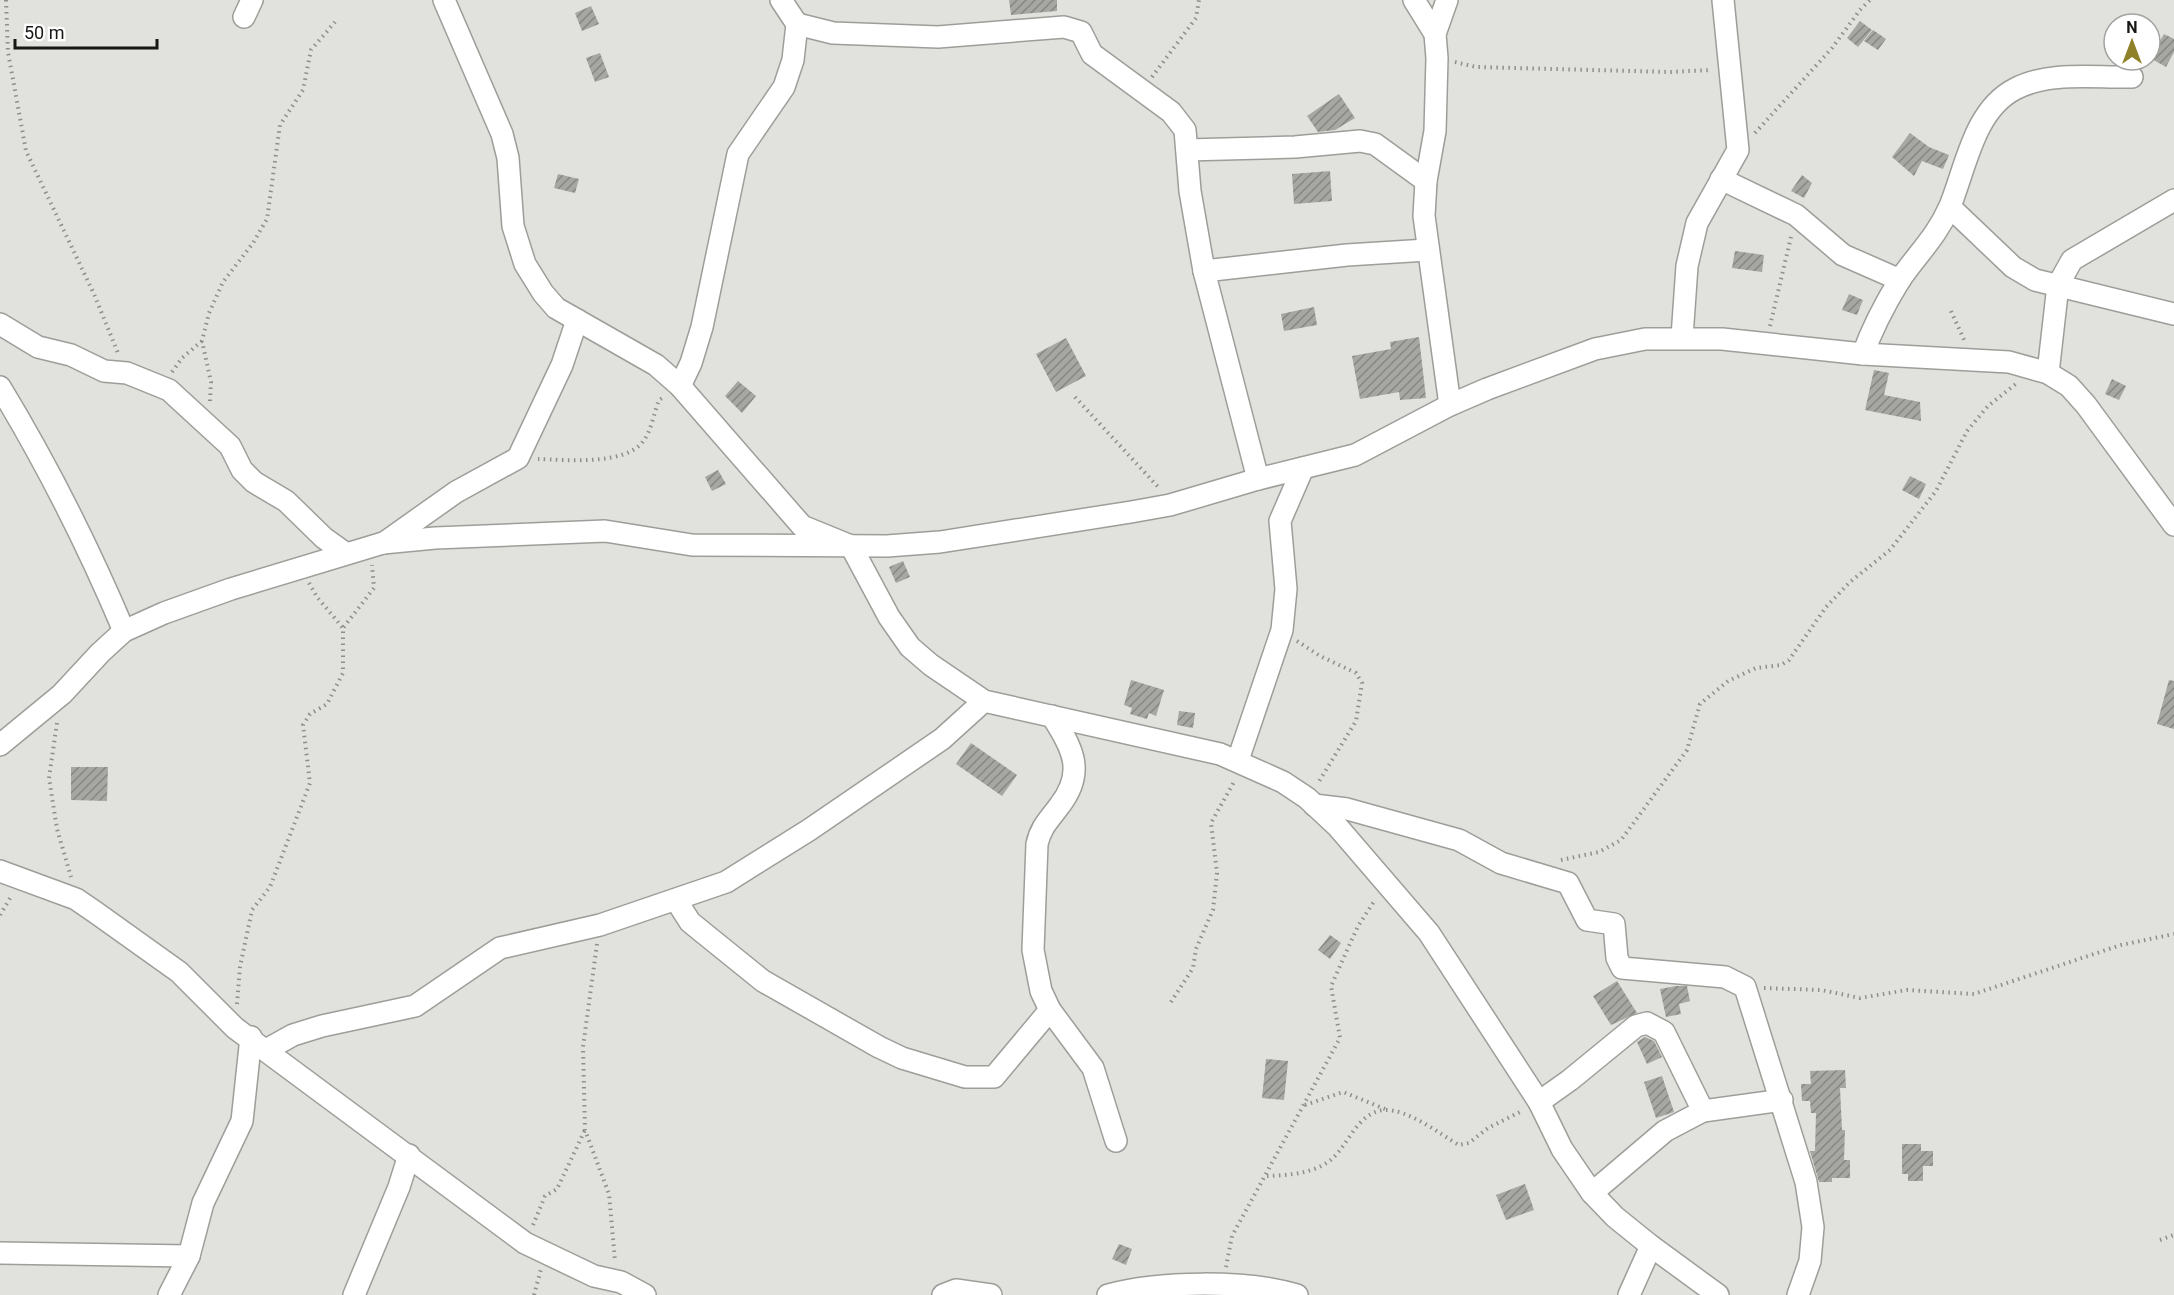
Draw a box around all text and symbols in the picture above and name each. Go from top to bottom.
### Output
scale bar [15,12,158,50]
north arrow [2102,12,2162,72]
text: N [2126,18,2138,37]
text: 50 m [24,22,64,43]

